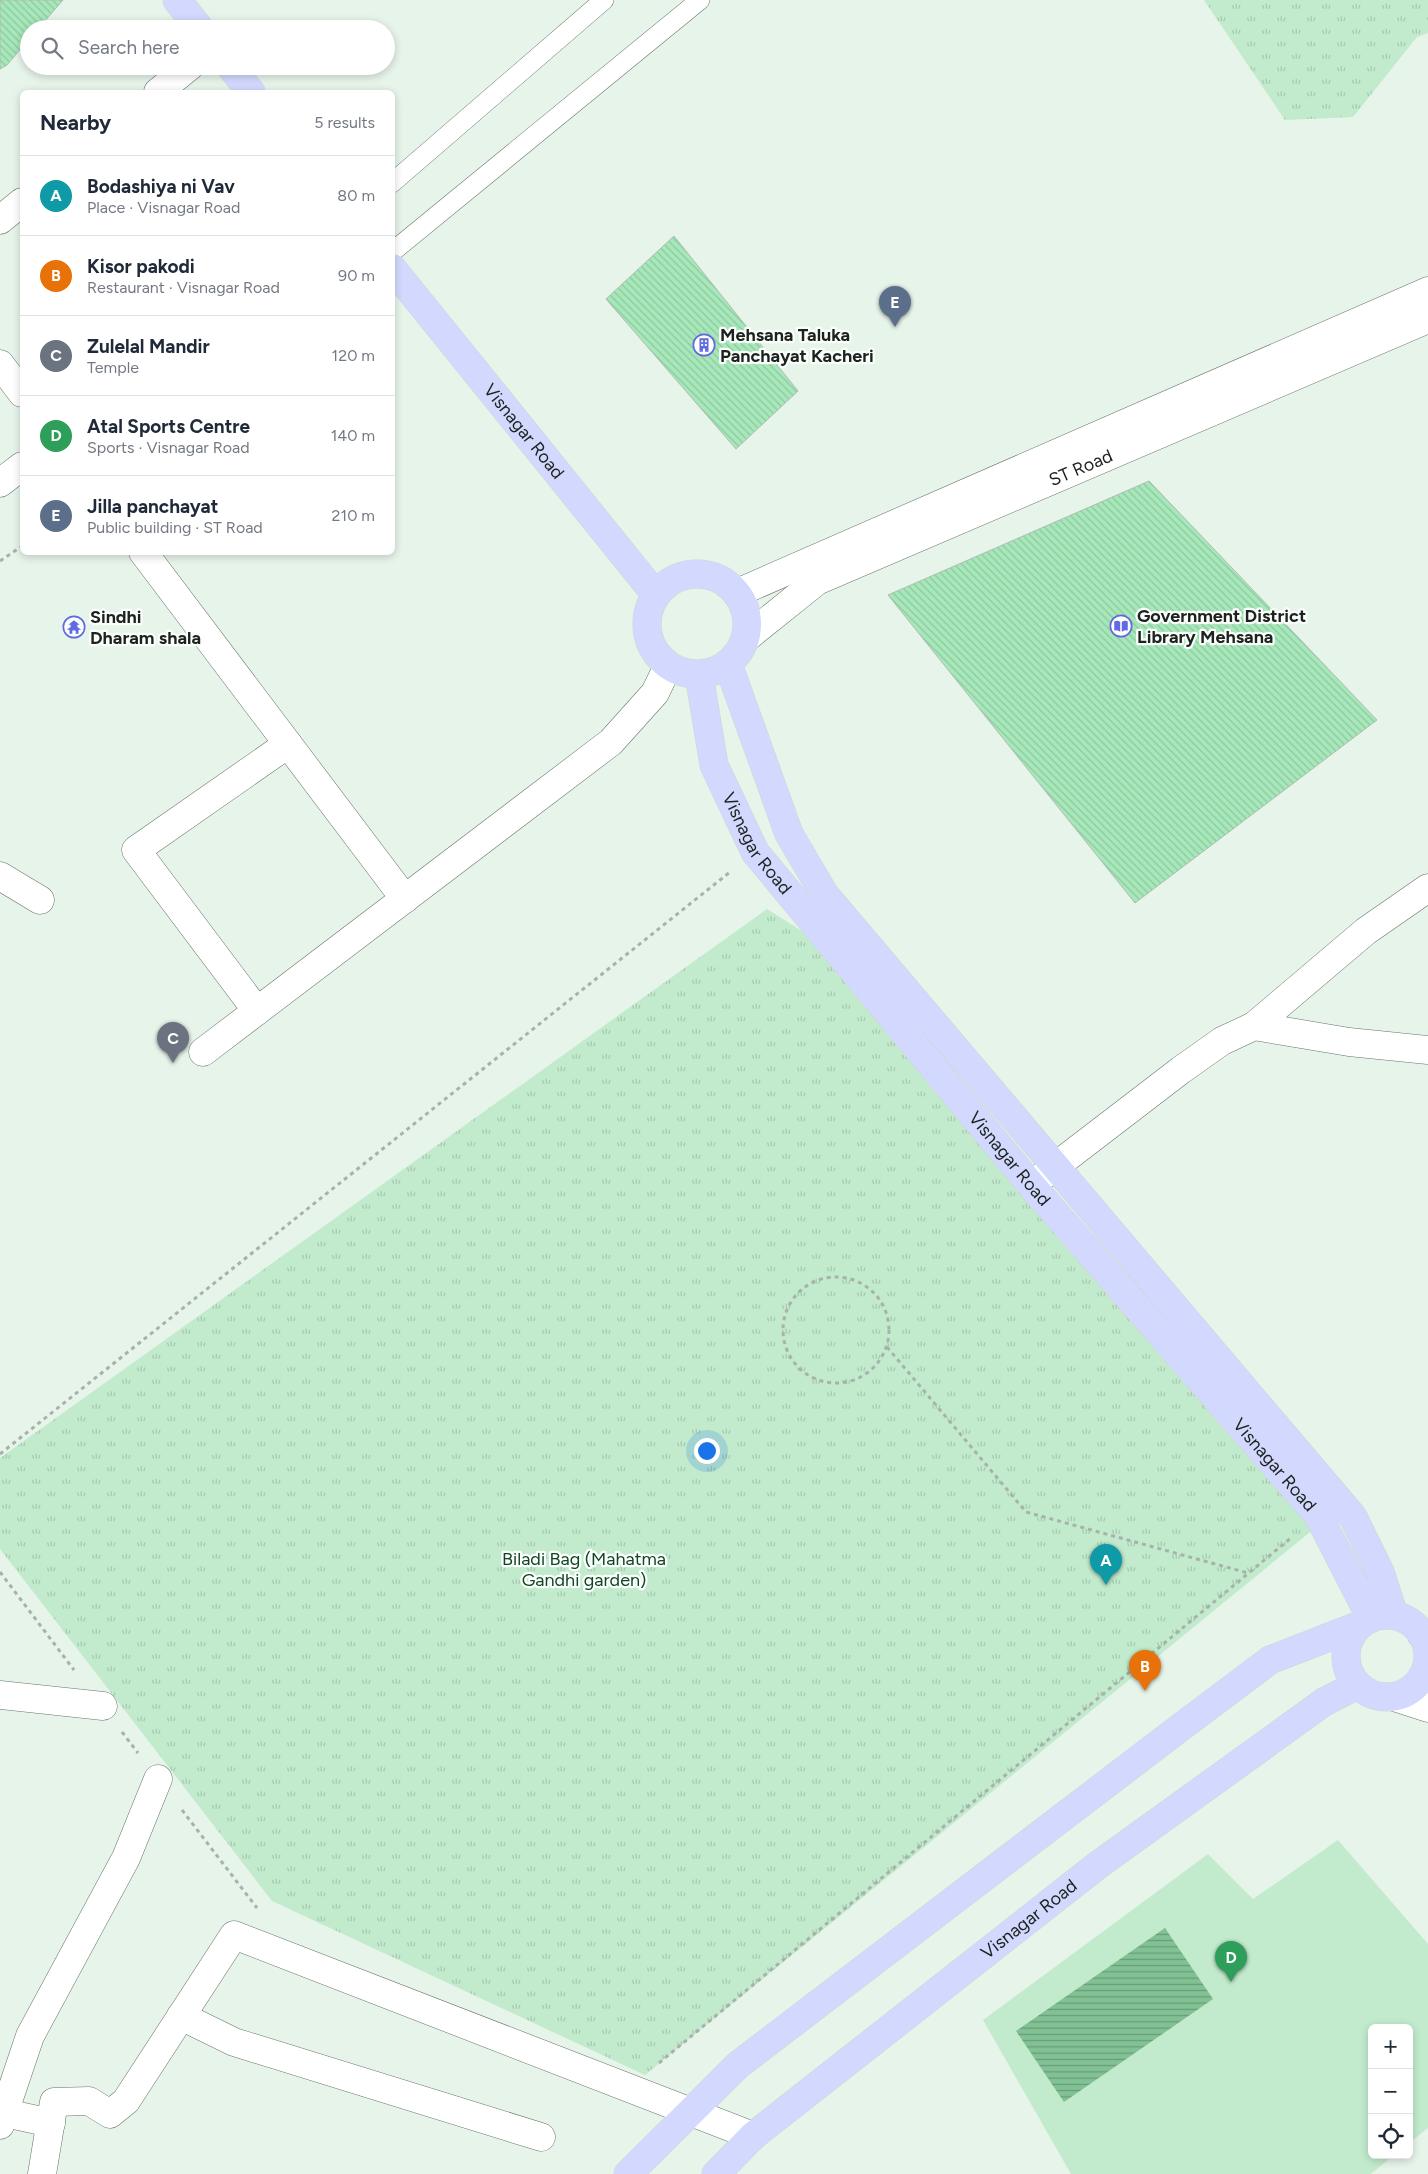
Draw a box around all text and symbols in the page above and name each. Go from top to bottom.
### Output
search box [20,20,395,75]
icon: search [38,34,66,62]
text: Search here [78,36,180,59]
text: Nearby [40,110,111,135]
text: 5 results [314,113,375,132]
text: Bodashiya ni Vav [87,175,235,198]
text: A [50,186,62,205]
text: 80 m [337,186,375,205]
text: Place · Visnagar Road [87,198,240,217]
text: Kisor pakodi [87,255,195,278]
text: B [51,266,61,285]
text: 90 m [338,266,375,285]
text: Restaurant · Visnagar Road [87,278,280,297]
pin: E [879,286,911,327]
place label: Mehsana Taluka Panchayat Kacheri [720,324,874,367]
building icon: Mehsana Taluka Panchayat Kacheri [692,333,716,357]
text: Zulelal Mandir [87,335,210,358]
text: C [50,346,62,365]
text: 120 m [332,346,375,365]
text: Temple [87,358,139,377]
street label: Visnagar Road [479,379,569,483]
text: Atal Sports Centre [87,415,250,438]
text: D [50,426,62,445]
text: 140 m [331,426,375,445]
text: Sports · Visnagar Road [87,438,250,457]
street label: ST Road [1046,445,1116,491]
text: Jilla panchayat [87,495,218,518]
text: E [51,506,61,525]
text: 210 m [332,506,375,525]
text: Public building · ST Road [87,518,263,537]
place label: Government District Library Mehsana [1137,605,1306,648]
place label: Sindhi Dharam shala [90,606,201,649]
library icon: Government District Library Mehsana [1109,614,1133,638]
temple icon: Sindhi Dharam shala [62,615,86,639]
street label: Visnagar Road [718,789,796,899]
pin: C [157,1022,189,1063]
street label: Visnagar Road [964,1107,1055,1210]
street label: Visnagar Road [1228,1414,1321,1516]
your location [694,1438,720,1464]
pin: A [1090,1544,1122,1585]
park label: Biladi Bag (Mahatma Gandhi garden) [502,1548,666,1591]
pin: B [1129,1650,1161,1691]
street label: Visnagar Road [977,1875,1081,1964]
pin: D [1215,1941,1247,1982]
map controls [1368,2024,1413,2159]
button: + [1368,2024,1413,2069]
button: − [1368,2069,1413,2114]
button: locate [1368,2114,1413,2159]

